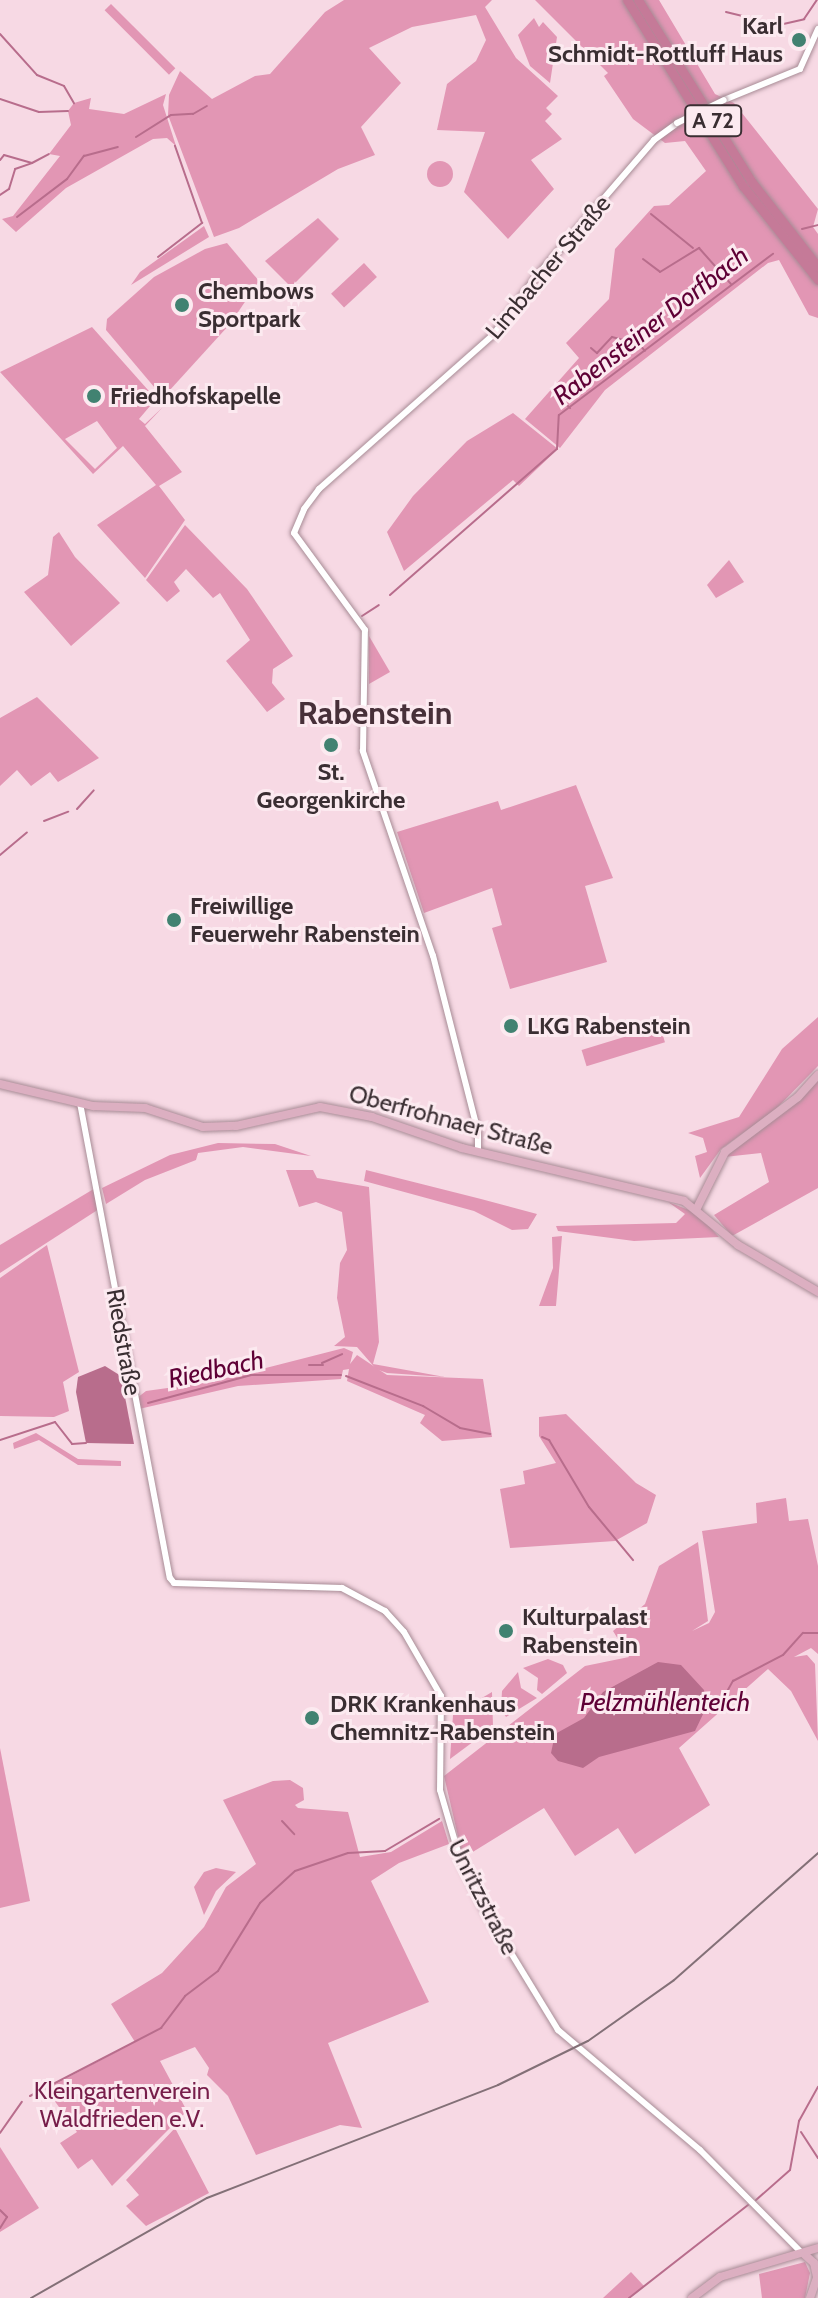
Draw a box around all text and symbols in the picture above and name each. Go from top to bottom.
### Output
place label: Karl Schmidt-Rottluff Haus [548,12,783,68]
marker: Karl Schmidt-Rottluff Haus [790,31,808,49]
road number: A 72 [683,103,743,139]
street label: Limbacher Straße [479,189,617,345]
water label: Rabensteiner Dorfbach [547,240,755,412]
place label: Chembows Sportpark [198,277,314,333]
marker: Chembows Sportpark [173,296,191,314]
place label: Friedhofskapelle [110,382,281,410]
marker: Friedhofskapelle [85,387,103,405]
district label: Rabenstein [298,694,452,732]
marker: St. Georgenkirche [322,736,340,754]
place label: St. Georgenkirche [257,758,405,814]
place label: Freiwillige Feuerwehr Rabenstein [190,892,420,948]
marker: Freiwillige Feuerwehr Rabenstein [165,911,183,929]
place label: LKG Rabenstein [527,1012,691,1040]
marker: LKG Rabenstein [502,1017,520,1035]
street label: Oberfrohnaer Straße [346,1079,556,1161]
street label: Riedstraße [100,1286,148,1398]
water label: Riedbach [165,1345,267,1395]
place label: Kulturpalast Rabenstein [522,1603,648,1659]
marker: Kulturpalast Rabenstein [497,1622,515,1640]
water label: Pelzmühlenteich [580,1687,750,1719]
place label: DRK Krankenhaus Chemnitz-Rabenstein [330,1690,555,1746]
marker: DRK Krankenhaus Chemnitz-Rabenstein [301,1707,323,1729]
street label: Unritzstraße [442,1835,524,1959]
park label: Kleingartenverein Waldfrieden e.V. [34,2077,210,2133]

